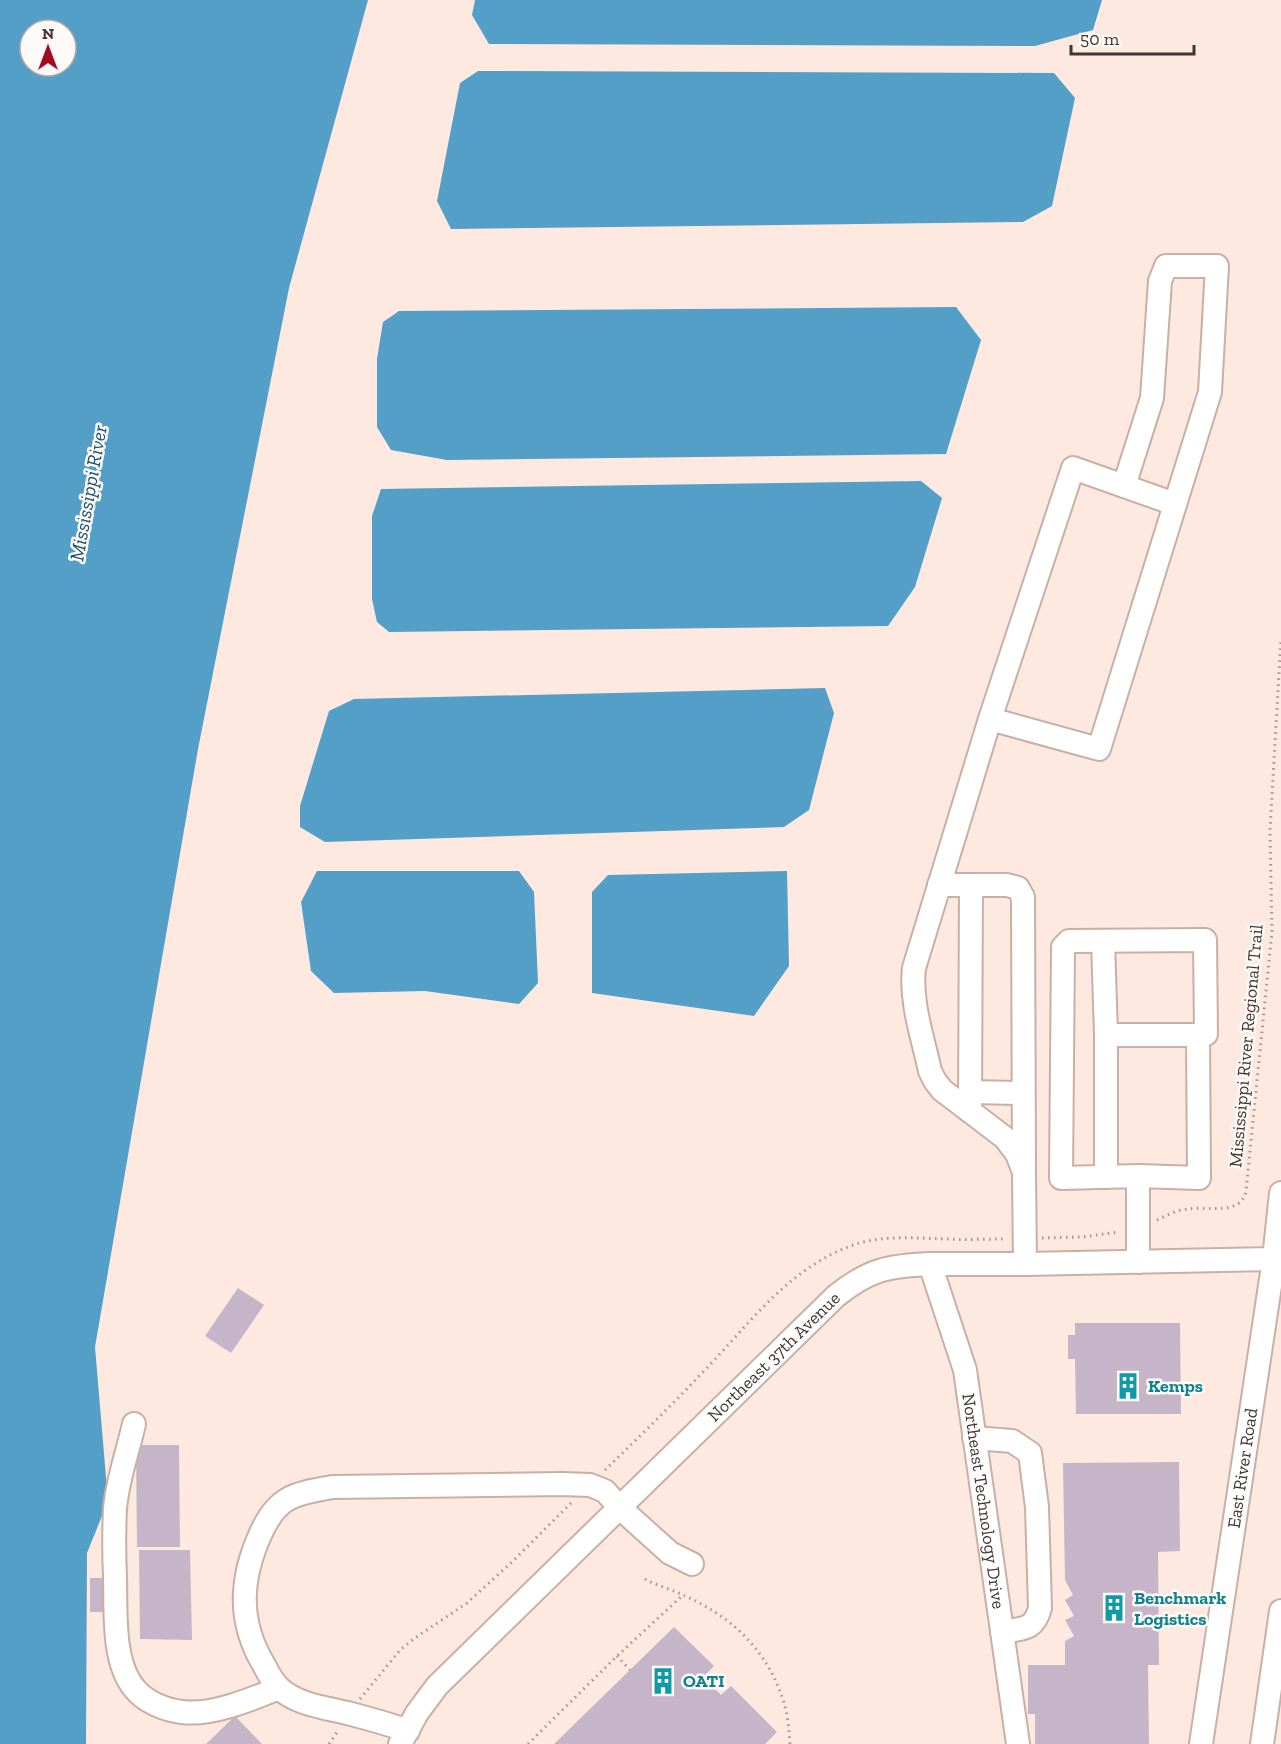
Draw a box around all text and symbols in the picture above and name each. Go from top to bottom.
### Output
north arrow [18,18,78,78]
scale bar [1071,18,1194,56]
text: N [42,24,54,43]
text: 50 m [1080,28,1120,50]
water label: Mississippi River [64,423,112,563]
street label: Mississippi River Regional Trail [1224,923,1268,1169]
street label: Northeast 37th Avenue [703,1287,845,1426]
building icon: Kemps [1113,1371,1143,1401]
place label: Kemps [1148,1375,1203,1397]
street label: Northeast Technology Drive [957,1392,1010,1610]
street label: East River Road [1223,1406,1262,1530]
place label: Benchmark Logistics [1134,1587,1226,1630]
building icon: Benchmark Logistics [1099,1593,1129,1623]
building icon: OATI [648,1666,678,1696]
place label: OATI [683,1670,725,1692]

